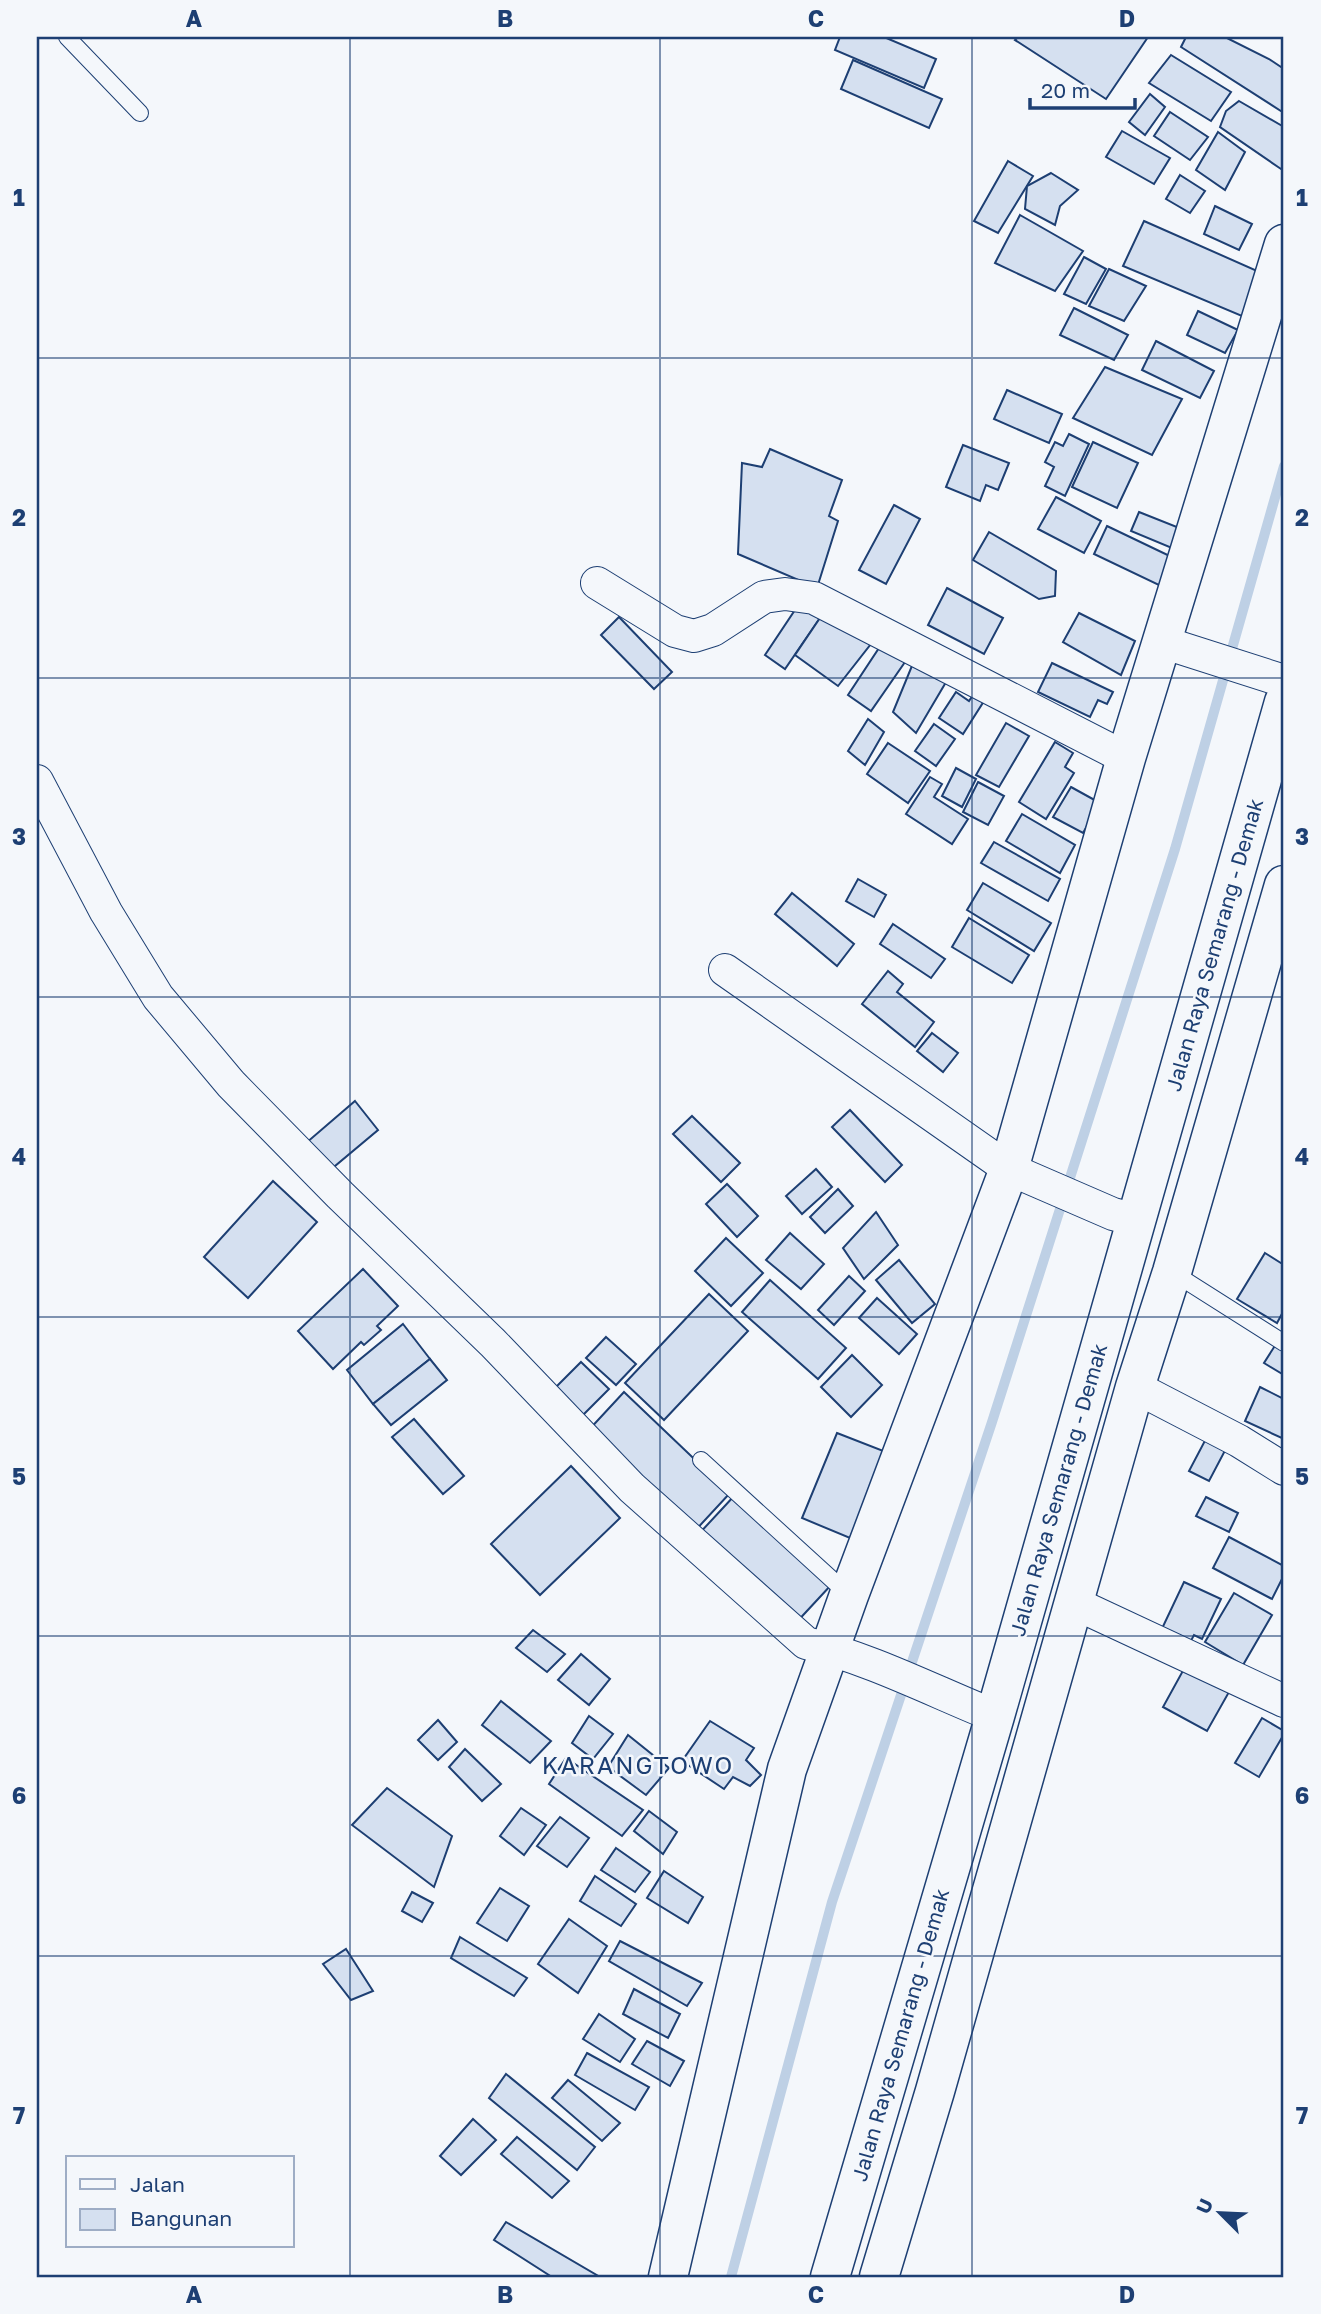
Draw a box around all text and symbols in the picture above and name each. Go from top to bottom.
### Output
text: A [186,4,203,32]
text: B [497,4,513,32]
text: C [808,4,824,32]
text: D [1119,4,1135,32]
scale bar [1030,66,1136,110]
text: 20 m [1041,77,1090,103]
text: 1 [13,183,25,211]
text: 1 [1296,183,1308,211]
text: 2 [12,503,26,531]
text: 2 [1295,503,1309,531]
street label: Jalan Raya Semarang - Demak [1160,795,1268,1094]
text: 3 [12,822,26,850]
text: 3 [1295,822,1309,850]
text: 4 [12,1142,26,1170]
text: 4 [1295,1142,1309,1170]
street label: Jalan Raya Semarang - Demak [1004,1340,1112,1639]
text: 5 [12,1462,26,1490]
text: 5 [1295,1462,1309,1490]
district label: KARANGTOWO [542,1750,734,1779]
text: 6 [12,1781,26,1809]
text: 6 [1295,1781,1309,1809]
street label: Jalan Raya Semarang - Demak [846,1885,954,2184]
text: 7 [13,2101,25,2129]
text: 7 [1296,2101,1308,2129]
legend [66,2156,294,2248]
text: Jalan [130,2171,185,2197]
north arrow [1184,2178,1254,2248]
text: U [1191,2195,1217,2217]
text: Bangunan [130,2205,232,2231]
text: A [186,2280,203,2308]
text: B [497,2280,513,2308]
text: C [808,2280,824,2308]
text: D [1119,2280,1135,2308]

